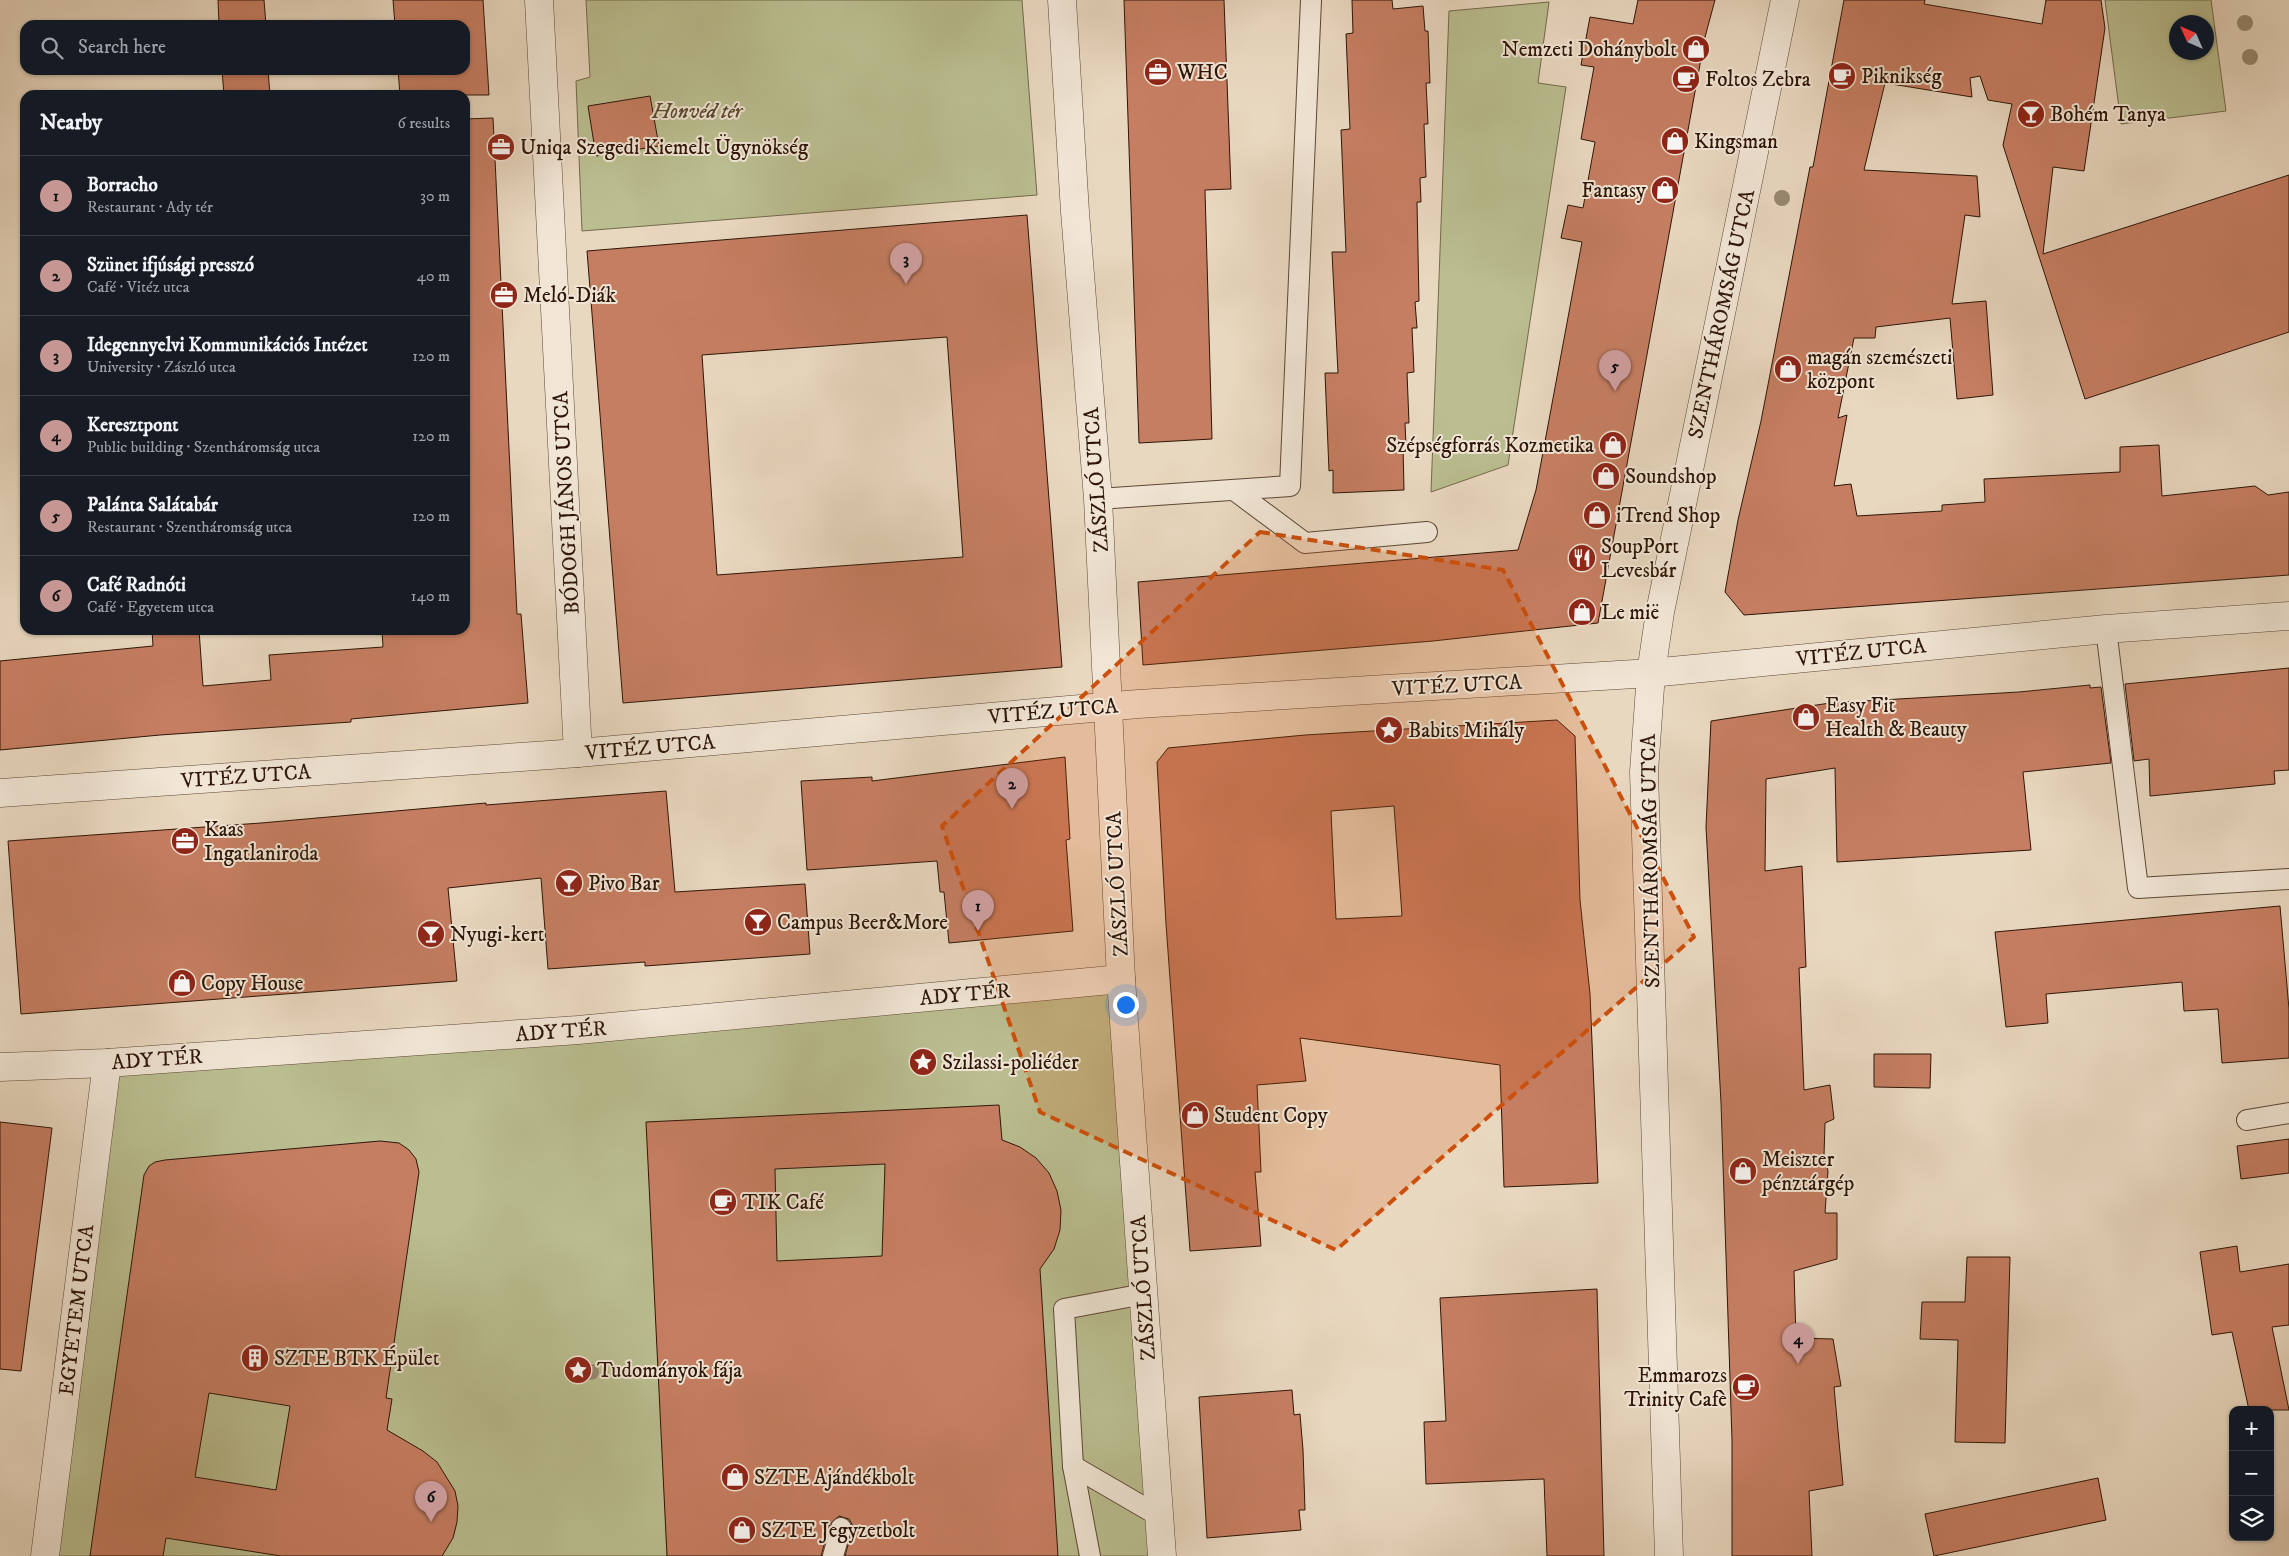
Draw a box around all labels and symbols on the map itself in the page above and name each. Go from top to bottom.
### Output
north arrow [2169,15,2214,60]
shop icon: Nemzeti Dohánybolt [1681,34,1711,64]
place label: Nemzeti Dohánybolt [1502,37,1677,63]
office icon: WHC [1143,57,1173,87]
place label: WHC [1176,60,1228,86]
cafe icon: Piknikség [1827,61,1857,91]
cafe icon: Foltos Zebra [1671,64,1701,94]
place label: Piknikség [1861,64,1943,90]
place label: Foltos Zebra [1705,67,1811,93]
park label: Honvéd tér [651,99,744,125]
bar icon: Bohém Tanya [2016,99,2046,129]
place label: Bohém Tanya [2050,102,2166,128]
shop icon: Kingsman [1660,126,1690,156]
place label: Kingsman [1694,129,1778,155]
office icon: Uniqa Szegedi Kiemelt Ügynökség [486,132,516,162]
place label: Uniqa Szegedi Kiemelt Ügynökség [520,134,809,161]
shop icon: Fantasy [1650,175,1680,205]
place label: Fantasy [1581,178,1647,204]
street label: SZENTHÁROMSÁG UTCA [1681,186,1761,441]
pin: 3 [890,243,922,284]
office icon: Meló-Diák [489,280,519,310]
place label: Meló-Diák [523,283,617,309]
place label: magán szemészeti központ [1807,345,1953,395]
pin: 5 [1599,350,1631,391]
shop icon: magán szemészeti központ [1773,354,1803,384]
street label: BÓDOGH JÁNOS UTCA [546,390,586,615]
street label: ZÁSZLÓ UTCA [1077,406,1115,553]
shop icon: Szépségforrás Kozmetika [1598,430,1628,460]
place label: Szépségforrás Kozmetika [1386,433,1594,459]
shop icon: Soundshop [1591,461,1621,491]
place label: Soundshop [1625,464,1716,490]
shop icon: iTrend Shop [1582,500,1612,530]
place label: iTrend Shop [1616,503,1720,529]
place label: SoupPort Levesbár [1601,534,1679,584]
restaurant icon: SoupPort Levesbár [1567,543,1597,573]
shop icon: Le mië [1567,597,1597,627]
place label: Le mië [1601,600,1660,626]
street label: VITÉZ UTCA [1794,632,1928,673]
street label: VITÉZ UTCA [1390,669,1523,702]
street label: VITÉZ UTCA [986,692,1120,731]
place label: Easy Fit Health & Beauty [1825,693,1968,743]
shop icon: Easy Fit Health & Beauty [1791,702,1821,732]
place icon: Babits Mihály [1374,715,1404,745]
place label: Babits Mihály [1408,718,1525,744]
street label: VITÉZ UTCA [583,728,717,767]
street label: SZENTHÁROMSÁG UTCA [1634,733,1666,988]
street label: VITÉZ UTCA [179,758,313,795]
pin: 2 [996,768,1028,809]
street label: ZÁSZLÓ UTCA [1099,810,1135,957]
place label: Kaas Ingatlaniroda [204,817,319,867]
office icon: Kaas Ingatlaniroda [170,826,200,856]
bar icon: Pivo Bar [554,868,584,898]
place label: Pivo Bar [588,871,660,897]
pin: 1 [962,890,994,931]
bar icon: Campus Beer&More [743,907,773,937]
place label: Campus Beer&More [777,910,948,936]
bar icon: Nyugi-kert [416,919,446,949]
place label: Nyugi-kert [450,922,545,948]
shop icon: Copy House [167,968,197,998]
place label: Copy House [201,971,304,997]
street label: ADY TÉR [919,977,1012,1012]
your location [1113,992,1139,1018]
street label: ADY TÉR [515,1015,607,1048]
street label: ADY TÉR [111,1043,203,1076]
place icon: Szilassi-poliéder [908,1047,938,1077]
place label: Szilassi-poliéder [942,1050,1079,1076]
shop icon: Student Copy [1180,1100,1210,1130]
place label: Student Copy [1214,1103,1329,1129]
place label: Meiszter pénztárgép [1761,1147,1854,1197]
shop icon: Meiszter pénztárgép [1728,1156,1758,1186]
cafe icon: TIK Café [708,1187,738,1217]
place label: TIK Café [742,1190,824,1216]
street label: ZÁSZLÓ UTCA [1124,1214,1162,1361]
street label: EGYETEM UTCA [54,1223,100,1397]
pin: 4 [1782,1323,1814,1364]
building icon: SZTE BTK Épület [240,1343,270,1373]
place label: SZTE BTK Épület [274,1345,440,1372]
place icon: Tudományok fája [563,1355,593,1385]
place label: Tudományok fája [597,1358,742,1384]
place label: Emmarozs Trinity Cafè [1624,1363,1727,1413]
cafe icon: Emmarozs Trinity Cafè [1731,1372,1761,1402]
shop icon: SZTE Ajándékbolt [720,1462,750,1492]
place label: SZTE Ajándékbolt [754,1465,915,1491]
pin: 6 [415,1481,447,1522]
shop icon: SZTE Jegyzetbolt [727,1515,757,1545]
place label: SZTE Jegyzetbolt [761,1518,916,1544]

